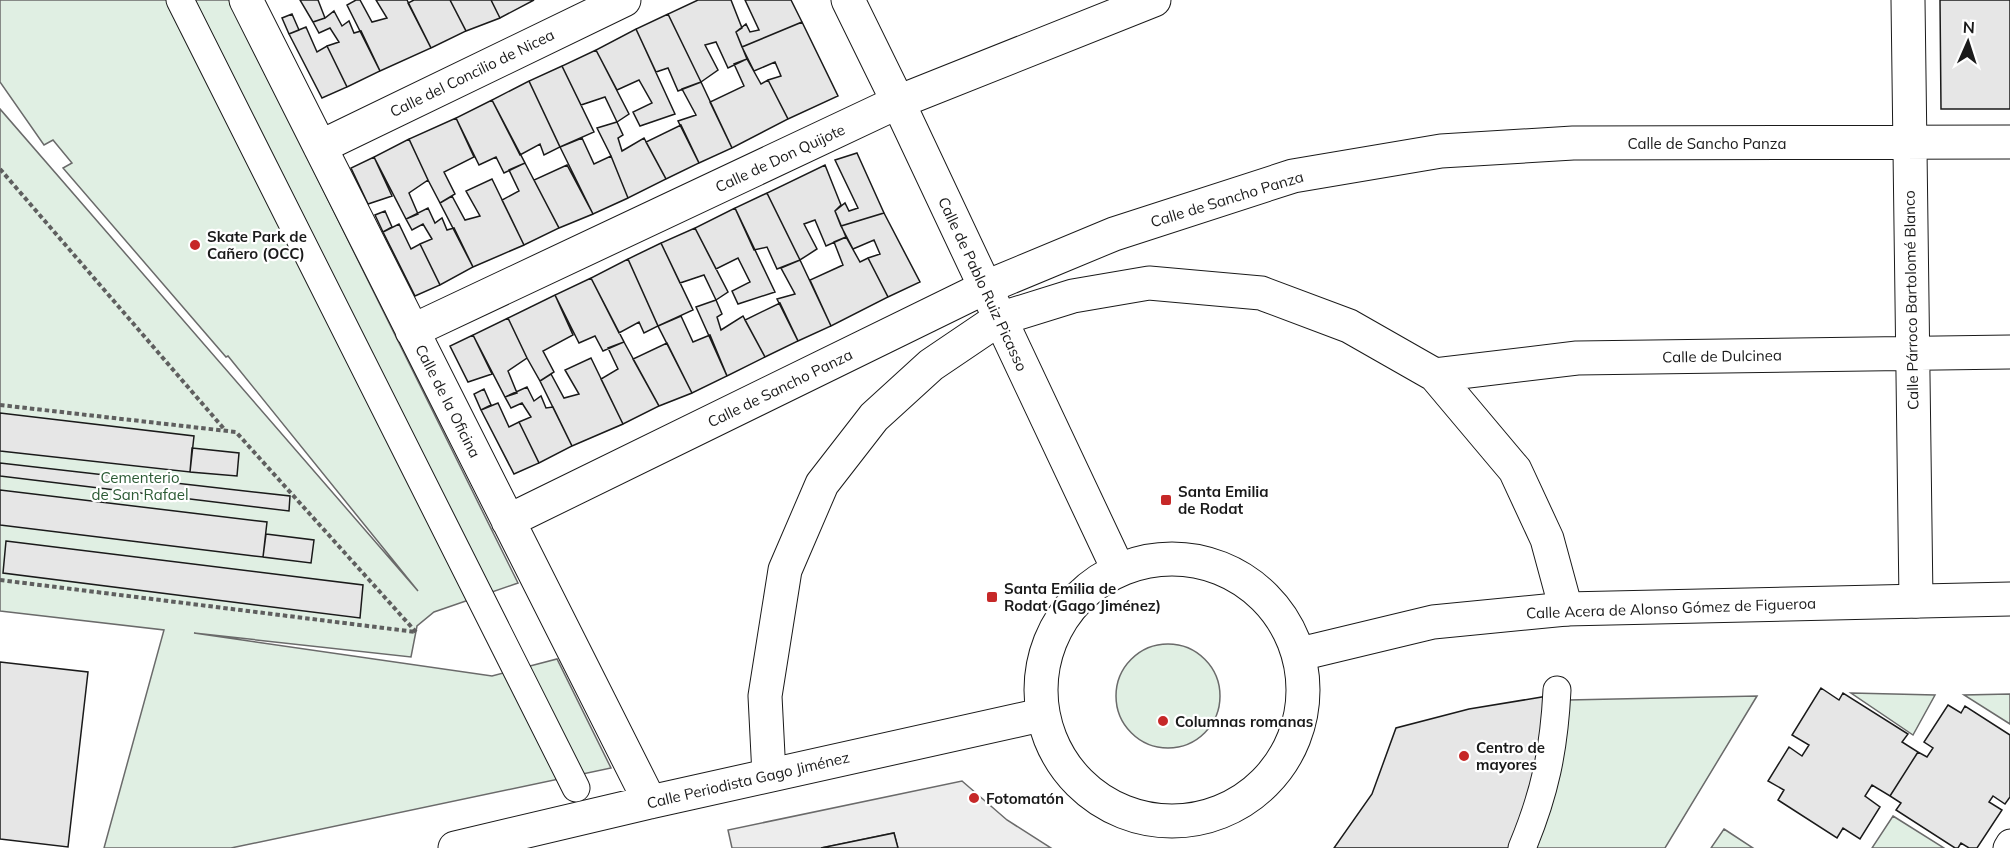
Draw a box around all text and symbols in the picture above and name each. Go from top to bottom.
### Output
north arrow [1938,12,1998,72]
text: N [1962,17,1975,37]
street label: Calle del Concilio de Nicea [387,25,557,121]
street label: Calle de Don Quijote [712,120,848,196]
street label: Calle de Sancho Panza [1627,134,1787,153]
street label: Calle de Sancho Panza [1148,167,1306,231]
street label: Calle Párroco Bartolomé Blanco [1900,190,1922,410]
street label: Calle de Pablo Ruiz Picasso [934,194,1032,374]
place label: Skate Park de Cañero (OCC) [207,227,307,263]
marker: Skate Park de Cañero (OCC) [188,238,202,252]
street label: Calle de la Oficina [411,341,485,461]
street label: Calle de Sancho Panza [704,345,856,431]
street label: Calle de Dulcinea [1662,345,1782,367]
park label: Cementerio de San Rafael [91,468,189,504]
place label: Santa Emilia de Rodat [1178,482,1269,518]
marker: Santa Emilia de Rodat [1159,493,1173,507]
place label: Santa Emilia de Rodat (Gago Jiménez) [1004,579,1161,615]
marker: Santa Emilia de Rodat (Gago Jiménez) [985,590,999,604]
street label: Calle Acera de Alonso Gómez de Figueroa [1526,593,1816,623]
place label: Columnas romanas [1175,712,1313,731]
marker: Columnas romanas [1156,714,1170,728]
place label: Centro de mayores [1476,738,1545,774]
street label: Calle Periodista Gago Jiménez [645,747,851,813]
marker: Centro de mayores [1457,749,1471,763]
place label: Fotomatón [986,789,1064,808]
marker: Fotomatón [967,791,981,805]

